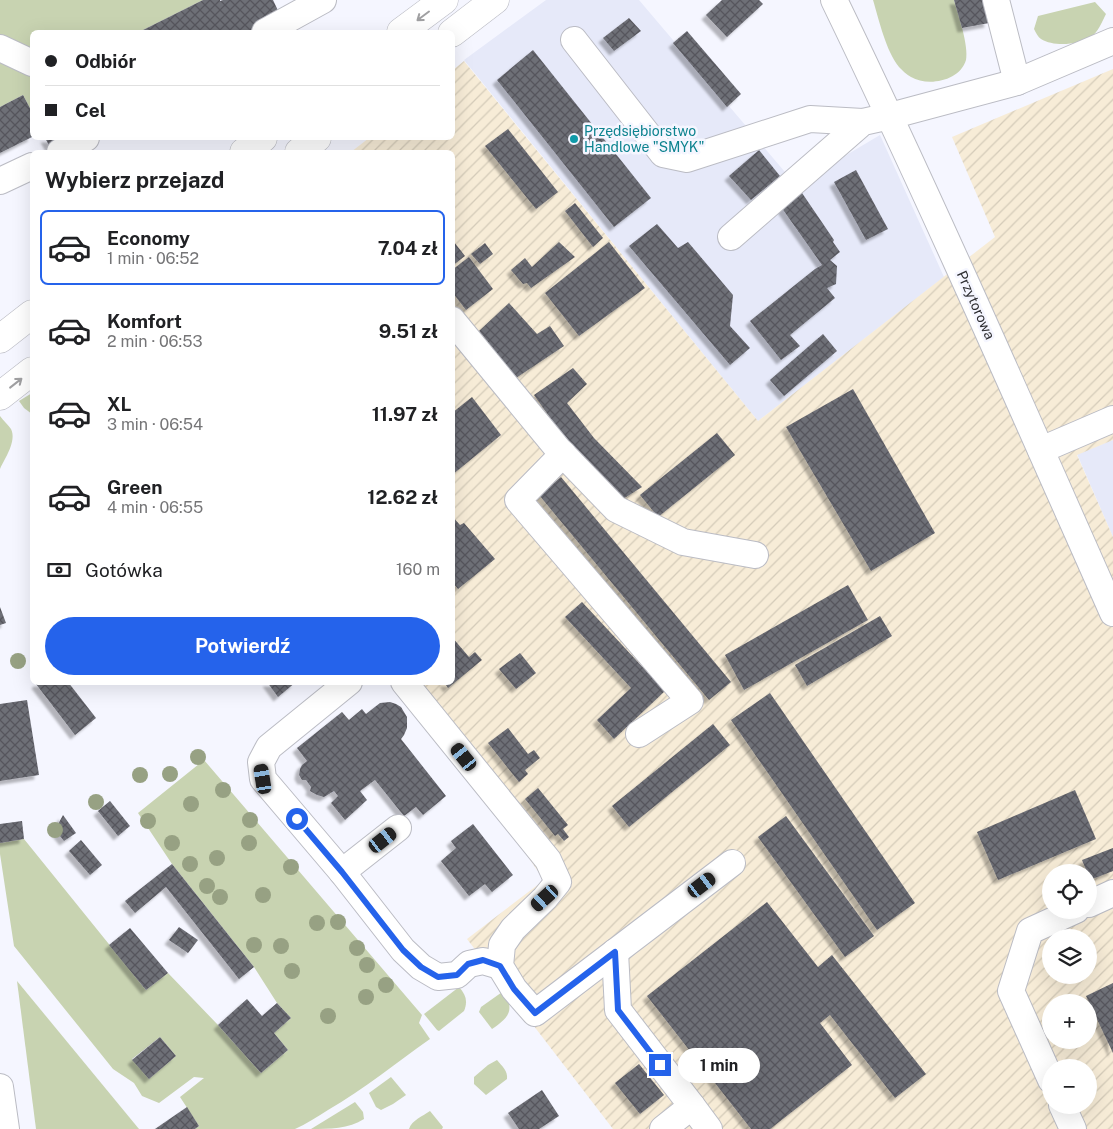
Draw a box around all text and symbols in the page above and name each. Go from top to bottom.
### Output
one-way arrow [417,11,430,22]
text: Odbiór [75,50,136,72]
text: Cel [75,99,106,121]
place label: Przędsiębiorstwo Handlowe "SMYK" [584,123,704,155]
marker: Przędsiębiorstwo Handlowe "SMYK" [568,133,580,145]
text: Wybierz przejazd [45,167,225,193]
icon: car [47,225,92,270]
text: Economy [107,227,190,249]
text: 7.04 zł [378,237,438,259]
text: 1 min · 06:52 [107,249,199,268]
street label: Przytorowa [954,268,998,342]
icon: car [47,308,92,353]
text: Komfort [107,310,182,332]
text: 9.51 zł [379,320,438,342]
text: 2 min · 06:53 [107,332,203,351]
one-way arrow [9,378,22,389]
icon: car [47,391,92,436]
text: XL [107,393,132,415]
text: 11.97 zł [372,403,438,425]
text: 3 min · 06:54 [107,415,203,434]
icon: car [47,474,92,519]
text: Green [107,476,162,498]
text: 12.62 zł [367,486,438,508]
text: 4 min · 06:55 [107,498,203,517]
icon: cash [45,556,73,584]
text: Gotówka [85,559,163,581]
text: 160 m [396,560,440,579]
button: Potwierdź [45,617,440,675]
car [448,741,479,773]
car [253,763,272,795]
route start [286,808,308,830]
car [366,825,399,855]
map controls [1042,864,1097,1114]
button: locate [1042,864,1097,919]
car [685,870,718,900]
car [528,882,561,914]
button: layers [1042,929,1097,984]
button: + [1042,994,1097,1049]
callout: 1 min [678,1048,760,1082]
route end [649,1054,671,1076]
text: 1 min [700,1056,738,1075]
button: − [1042,1059,1097,1114]

